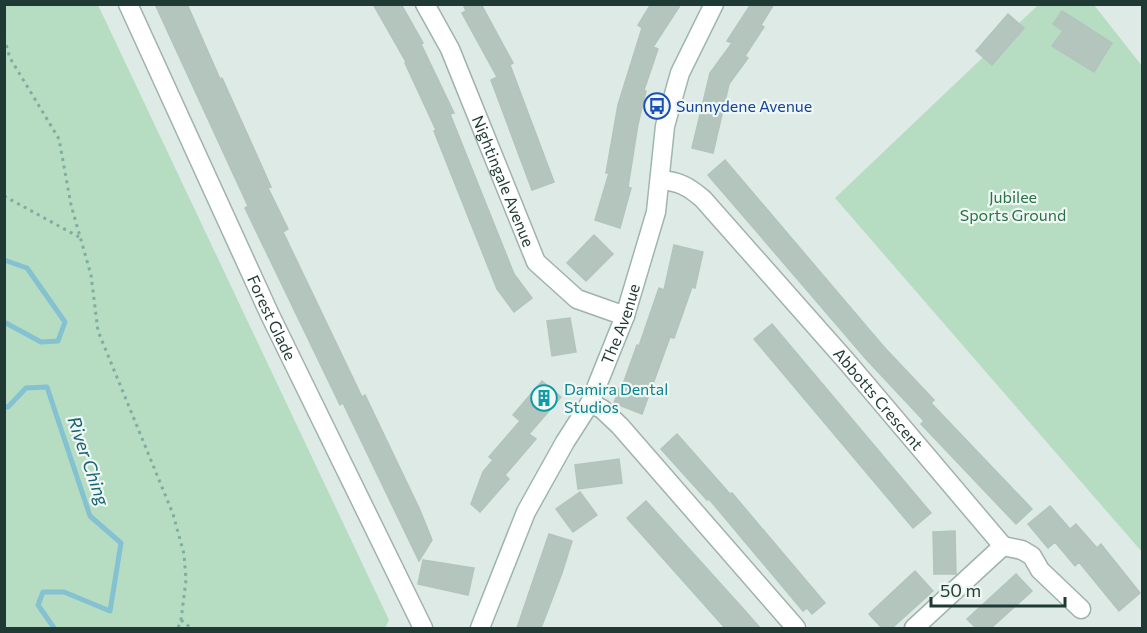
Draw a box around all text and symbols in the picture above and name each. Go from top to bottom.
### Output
bus stop icon: Sunnydene Avenue [642,91,672,121]
place label: Sunnydene Avenue [676,96,812,115]
street label: Nightingale Avenue [469,113,539,249]
park label: Jubilee Sports Ground [960,187,1066,224]
street label: Forest Glade [244,272,300,363]
street label: The Avenue [597,281,643,367]
street label: Abbotts Crescent [830,344,928,454]
place label: Damira Dental Studios [564,379,668,416]
building icon: Damira Dental Studios [529,383,559,413]
water label: River Ching [63,413,115,509]
scale bar [931,570,1064,608]
text: 50 m [940,579,981,601]

